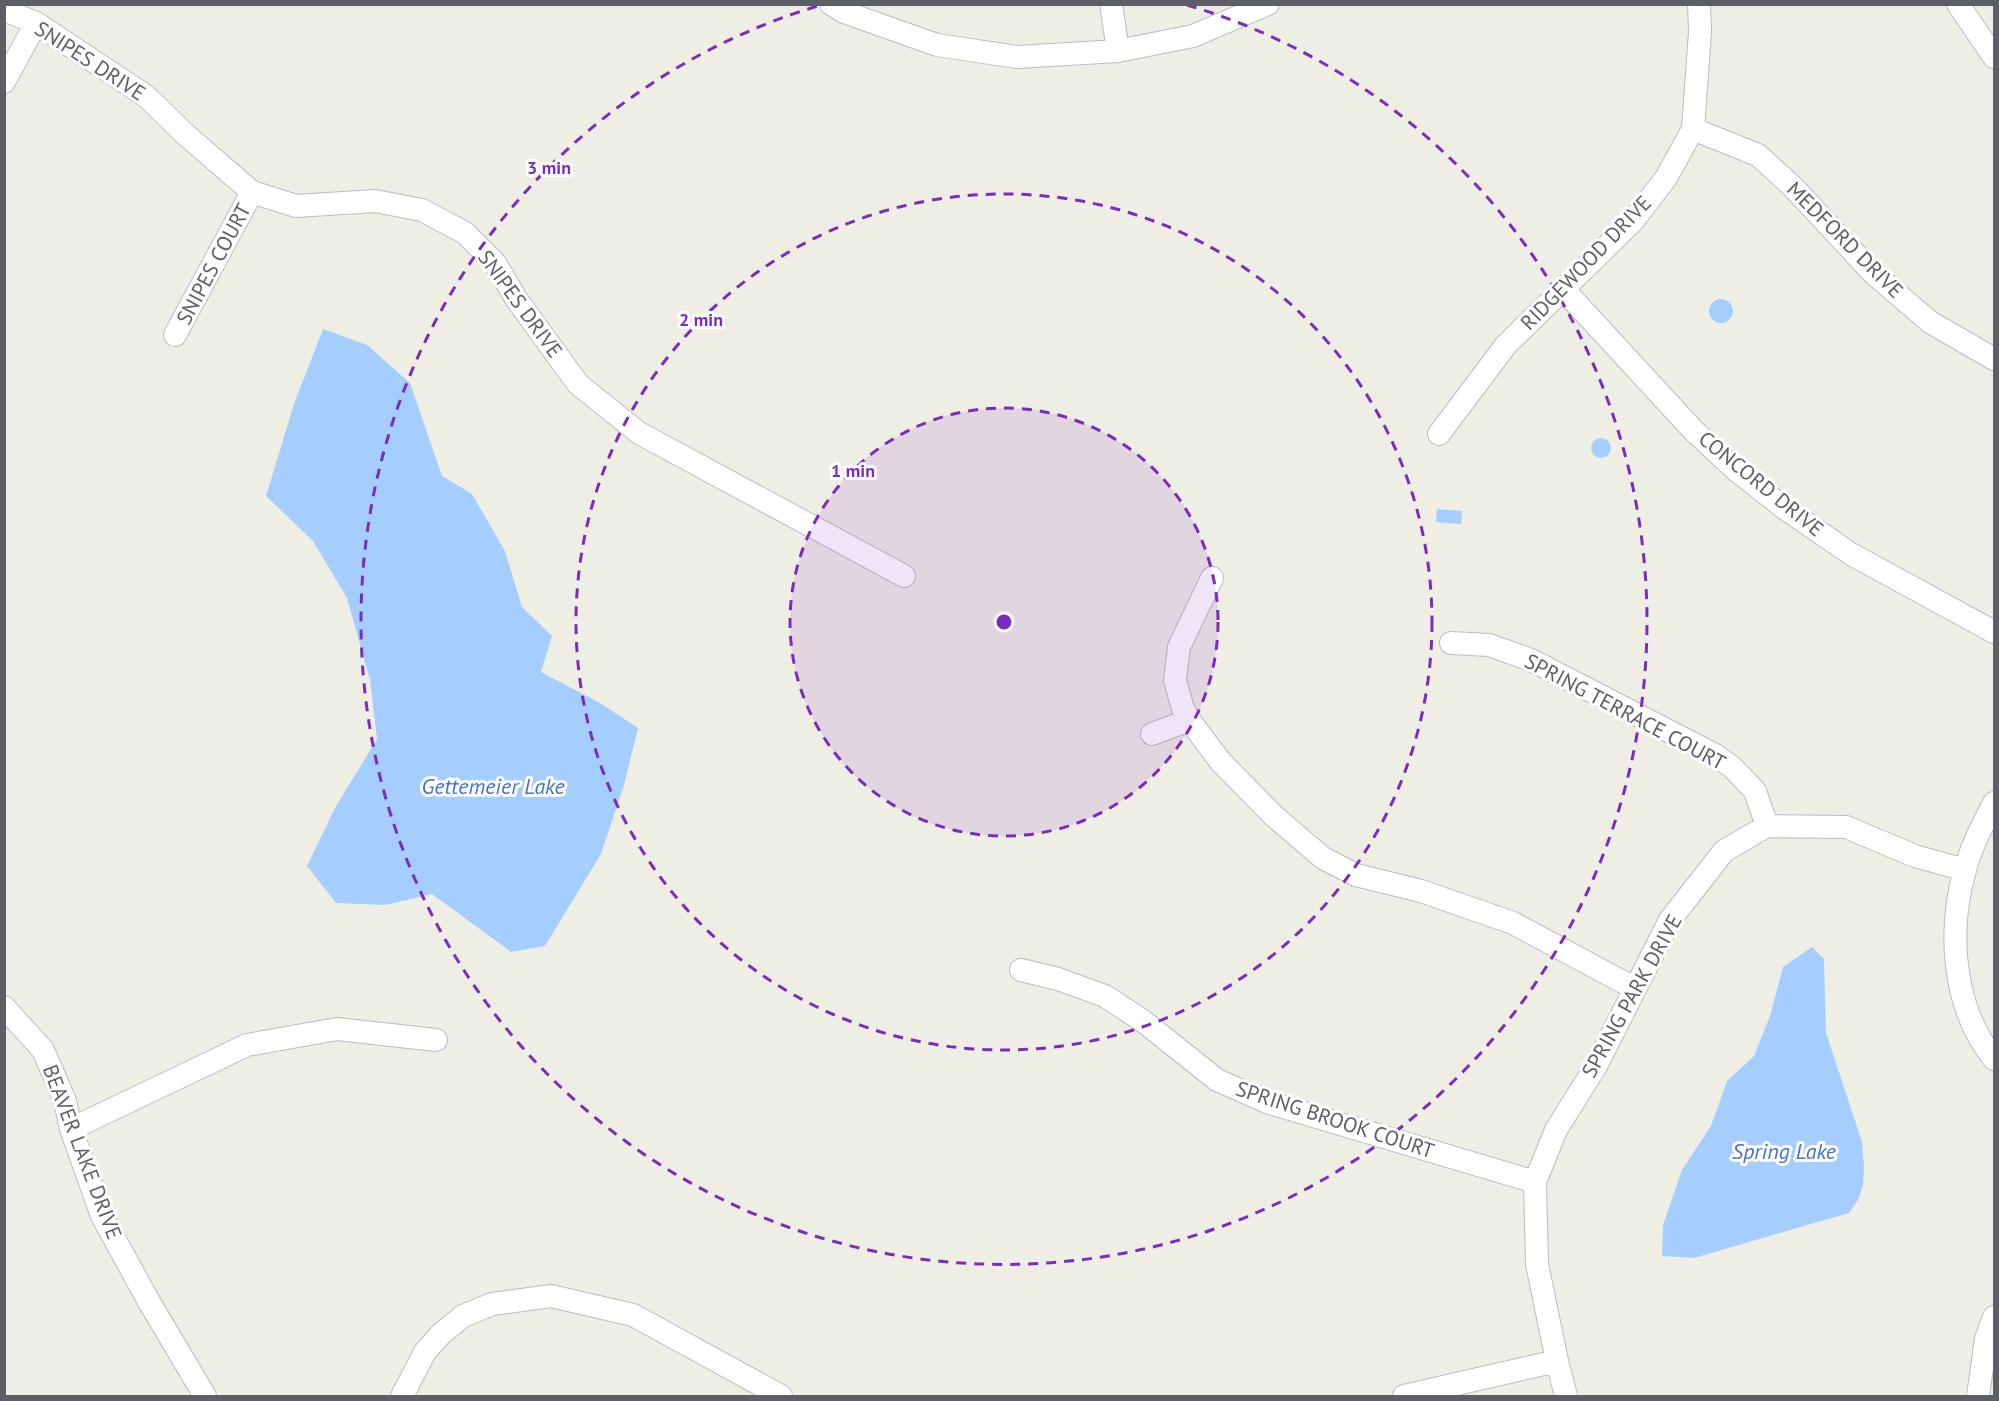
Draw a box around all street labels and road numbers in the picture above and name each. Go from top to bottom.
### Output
street label: SNIPES DRIVE [30,15,151,106]
street label: MEDFORD DRIVE [1781,176,1909,304]
street label: RIDGEWOOD DRIVE [1514,190,1657,336]
street label: SNIPES COURT [170,198,257,329]
street label: SNIPES DRIVE [472,245,569,363]
street label: CONCORD DRIVE [1693,425,1829,542]
street label: SPRING TERRACE COURT [1520,647,1731,776]
street label: SPRING PARK DRIVE [1575,909,1688,1082]
street label: BEAVER LAKE DRIVE [37,1061,128,1243]
street label: SPRING BROOK COURT [1233,1075,1438,1164]

